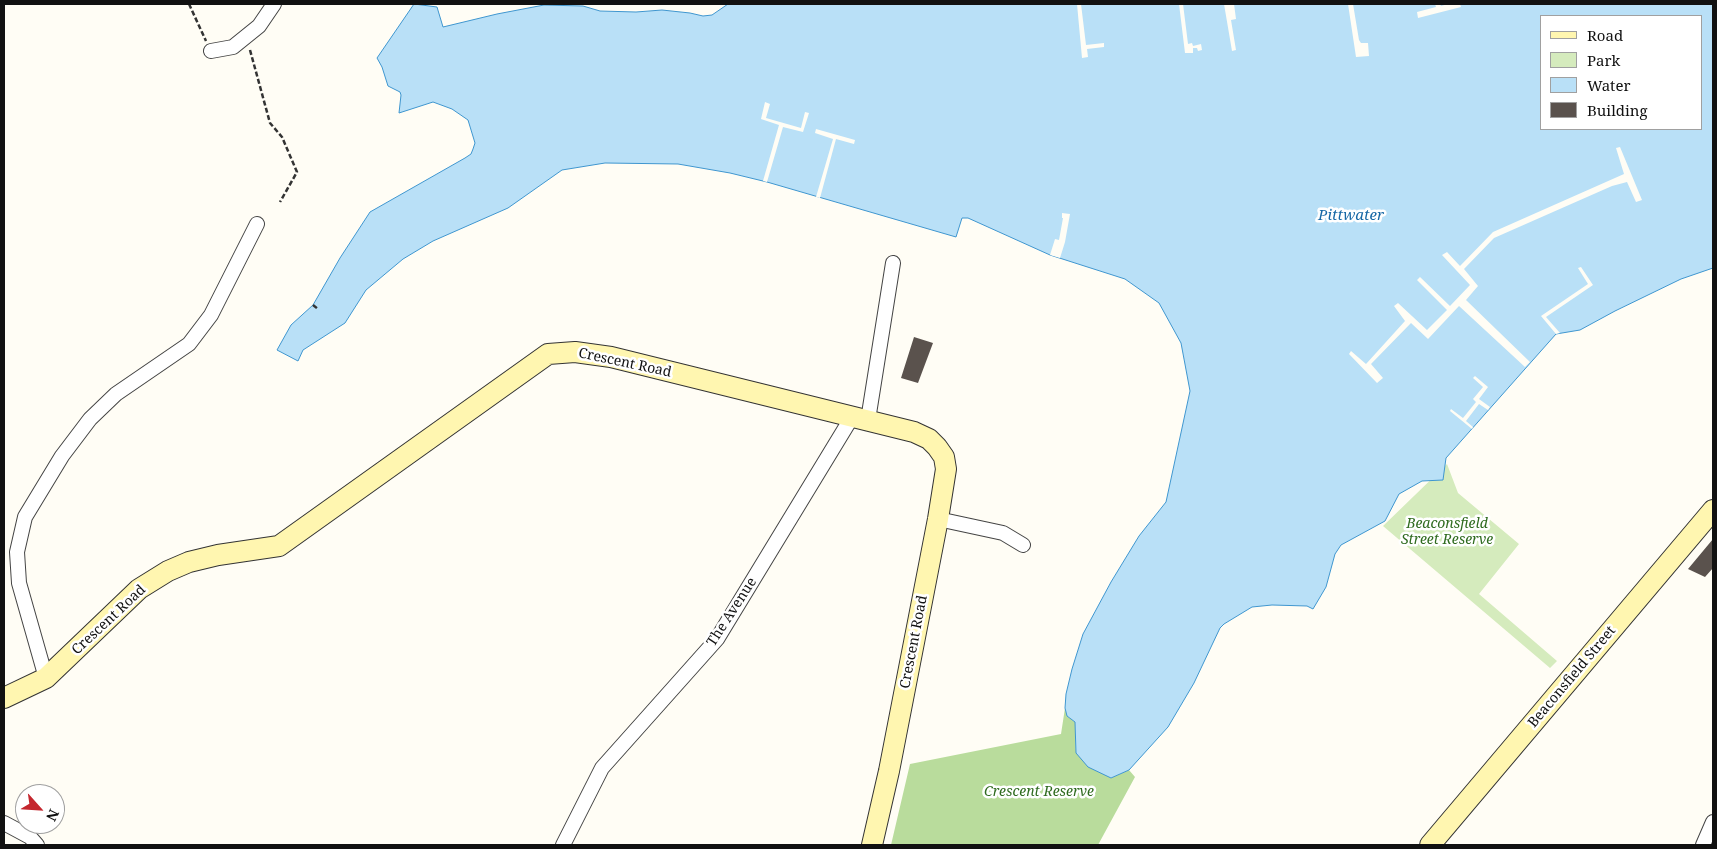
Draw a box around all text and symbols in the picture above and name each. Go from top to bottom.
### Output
legend [1540,15,1702,130]
text: Road [1587,25,1623,45]
text: Park [1587,50,1620,70]
text: Water [1587,75,1630,95]
text: Building [1587,100,1648,120]
water label: Pittwater [1318,207,1384,225]
street label: Crescent Road [577,345,673,381]
park label: Beaconsfield Street Reserve [1401,516,1493,548]
street label: The Avenue [704,574,760,650]
street label: Crescent Road [69,582,149,658]
street label: Crescent Road [897,594,931,690]
street label: Beaconsfield Street [1525,623,1619,731]
north arrow [15,784,65,834]
park label: Crescent Reserve [984,784,1094,800]
text: N [42,806,64,824]

